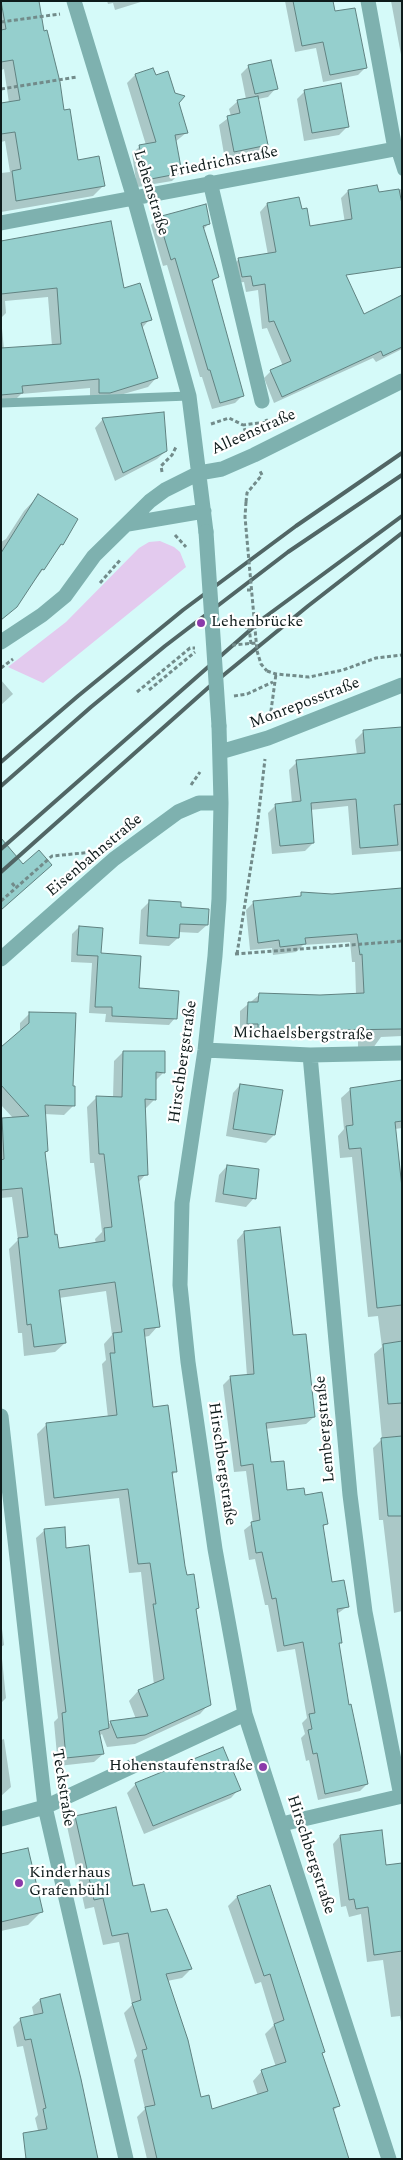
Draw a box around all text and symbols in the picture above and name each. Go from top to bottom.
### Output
street label: Friedrichstraße [168,143,280,183]
street label: Lehenstraße [128,148,172,238]
street label: Alleenstraße [209,406,299,460]
place label: Lehenbrücke [211,613,303,633]
marker: Lehenbrücke [195,617,207,629]
street label: Monreposstraße [247,674,363,734]
street label: Eisenbahnstraße [43,810,147,902]
street label: Hirschbergstraße [166,999,202,1125]
street label: Michaelsbergstraße [233,1024,373,1046]
street label: Lembergstraße [312,1375,340,1483]
street label: Hirschbergstraße [203,1401,239,1527]
street label: Teckstraße [46,1748,78,1828]
place label: Hohenstaufenstraße [109,1757,253,1777]
marker: Hohenstaufenstraße [257,1761,269,1773]
street label: Hirschbergstraße [282,1793,338,1917]
place label: Kinderhaus Grafenbühl [29,1864,111,1902]
marker: Kinderhaus Grafenbühl [13,1877,25,1889]

